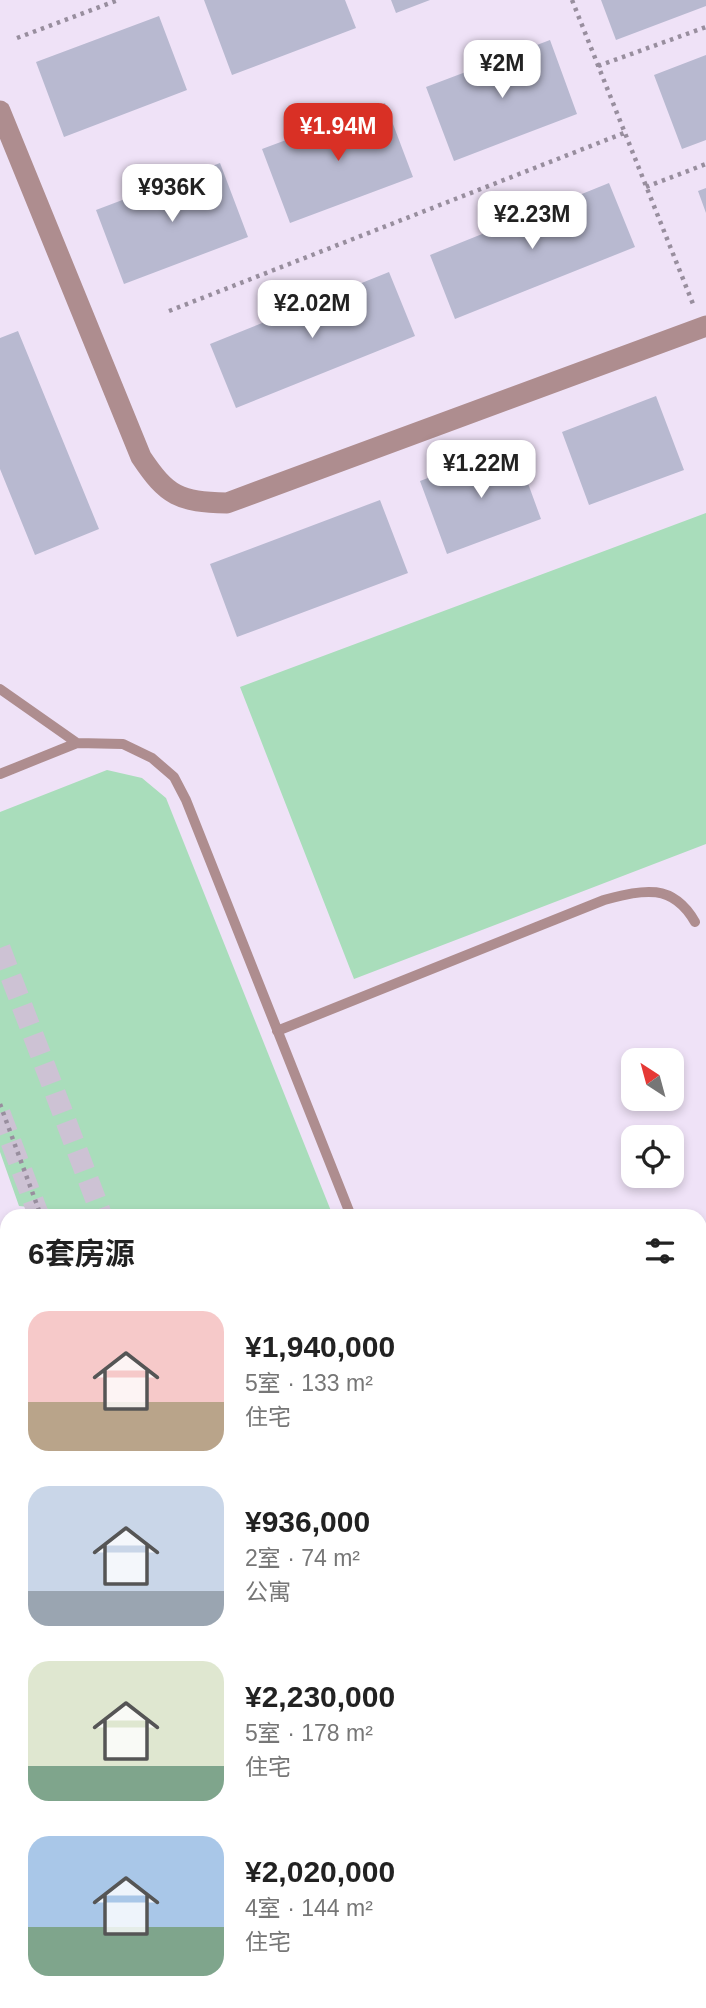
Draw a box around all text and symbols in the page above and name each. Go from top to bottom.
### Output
pin: ¥2M [468,41,536,100]
text: ¥2M [480,50,524,76]
pin: ¥1.94M [281,104,395,163]
text: ¥1.94M [300,113,376,139]
pin: ¥936K [123,164,221,224]
text: ¥936K [138,174,206,200]
pin: ¥2.23M [475,191,589,251]
text: ¥2.23M [494,201,570,227]
pin: ¥2.02M [255,280,369,340]
text: ¥2.02M [274,290,350,316]
pin: ¥1.22M [424,440,538,500]
text: ¥1.22M [443,450,519,476]
north arrow [621,1048,684,1111]
map controls [621,1048,684,1188]
button: locate [621,1125,684,1188]
icon: filters [641,1232,679,1270]
text: 6套房源 [28,1237,135,1270]
text: ¥1,940,000 [245,1330,395,1363]
icon: home [84,1339,168,1423]
text: 5室 · 133 m² [245,1370,373,1396]
text: 住宅 [245,1404,291,1430]
text: ¥936,000 [245,1505,370,1538]
icon: home [84,1514,168,1598]
text: 2室 · 74 m² [245,1545,360,1571]
text: 公寓 [245,1579,291,1605]
text: ¥2,230,000 [245,1680,395,1713]
icon: home [84,1689,168,1773]
text: 5室 · 178 m² [245,1720,373,1746]
text: 住宅 [245,1754,291,1780]
text: ¥2,020,000 [245,1855,395,1888]
icon: home [84,1864,168,1948]
text: 4室 · 144 m² [245,1895,373,1921]
text: 住宅 [245,1929,291,1955]

